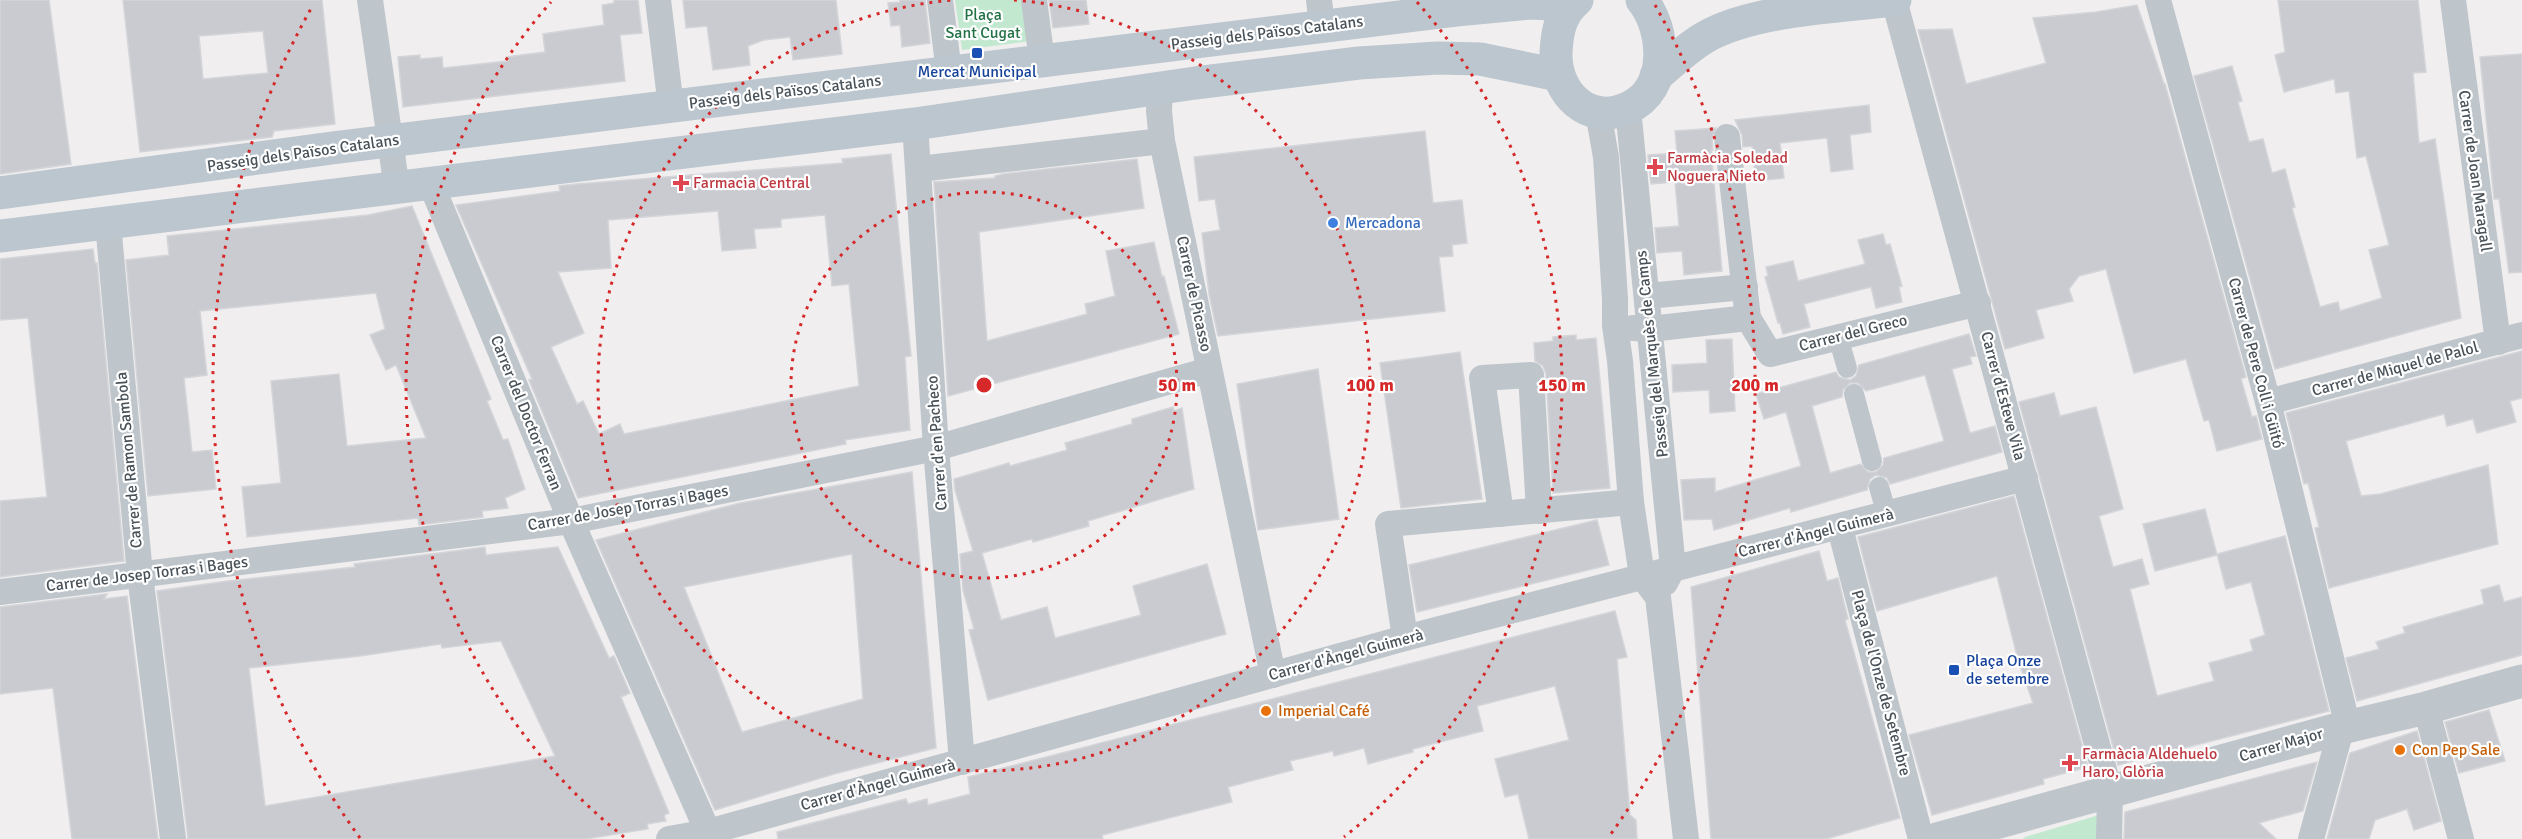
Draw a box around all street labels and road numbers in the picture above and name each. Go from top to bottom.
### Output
street label: Passeig dels Països Catalans [1170,11,1364,55]
street label: Passeig dels Països Catalans [688,70,882,114]
street label: Carrer de Joan Maragall [2454,89,2496,253]
street label: Passeig dels Països Catalans [206,130,400,176]
street label: Carrer de Picasso [1172,234,1216,354]
street label: Passeig del Marquès de Camps [1631,249,1673,459]
street label: Carrer de Pere Coll i Güitó [2224,276,2288,450]
street label: Carrer del Greco [1797,310,1909,356]
street label: Carrer d'Esteve Vila [1976,329,2030,463]
street label: Carrer del Doctor Ferran [486,333,566,493]
street label: Carrer de Miquel de Palol [2310,337,2481,401]
street label: Carrer de Ramon Sambola [111,371,147,549]
street label: Carrer d'en Pacheco [922,375,952,511]
street label: Carrer de Josep Torras i Bages [526,481,730,535]
street label: Carrer d'Àngel Guimerà [1736,504,1896,562]
street label: Carrer de Josep Torras i Bages [45,552,249,596]
street label: Plaça de l'Onze de Setembre [1847,588,1915,778]
street label: Carrer d'Àngel Guimerà [1266,625,1426,685]
street label: Carrer Major [2237,723,2325,767]
street label: Carrer d'Àngel Guimerà [798,755,958,815]

